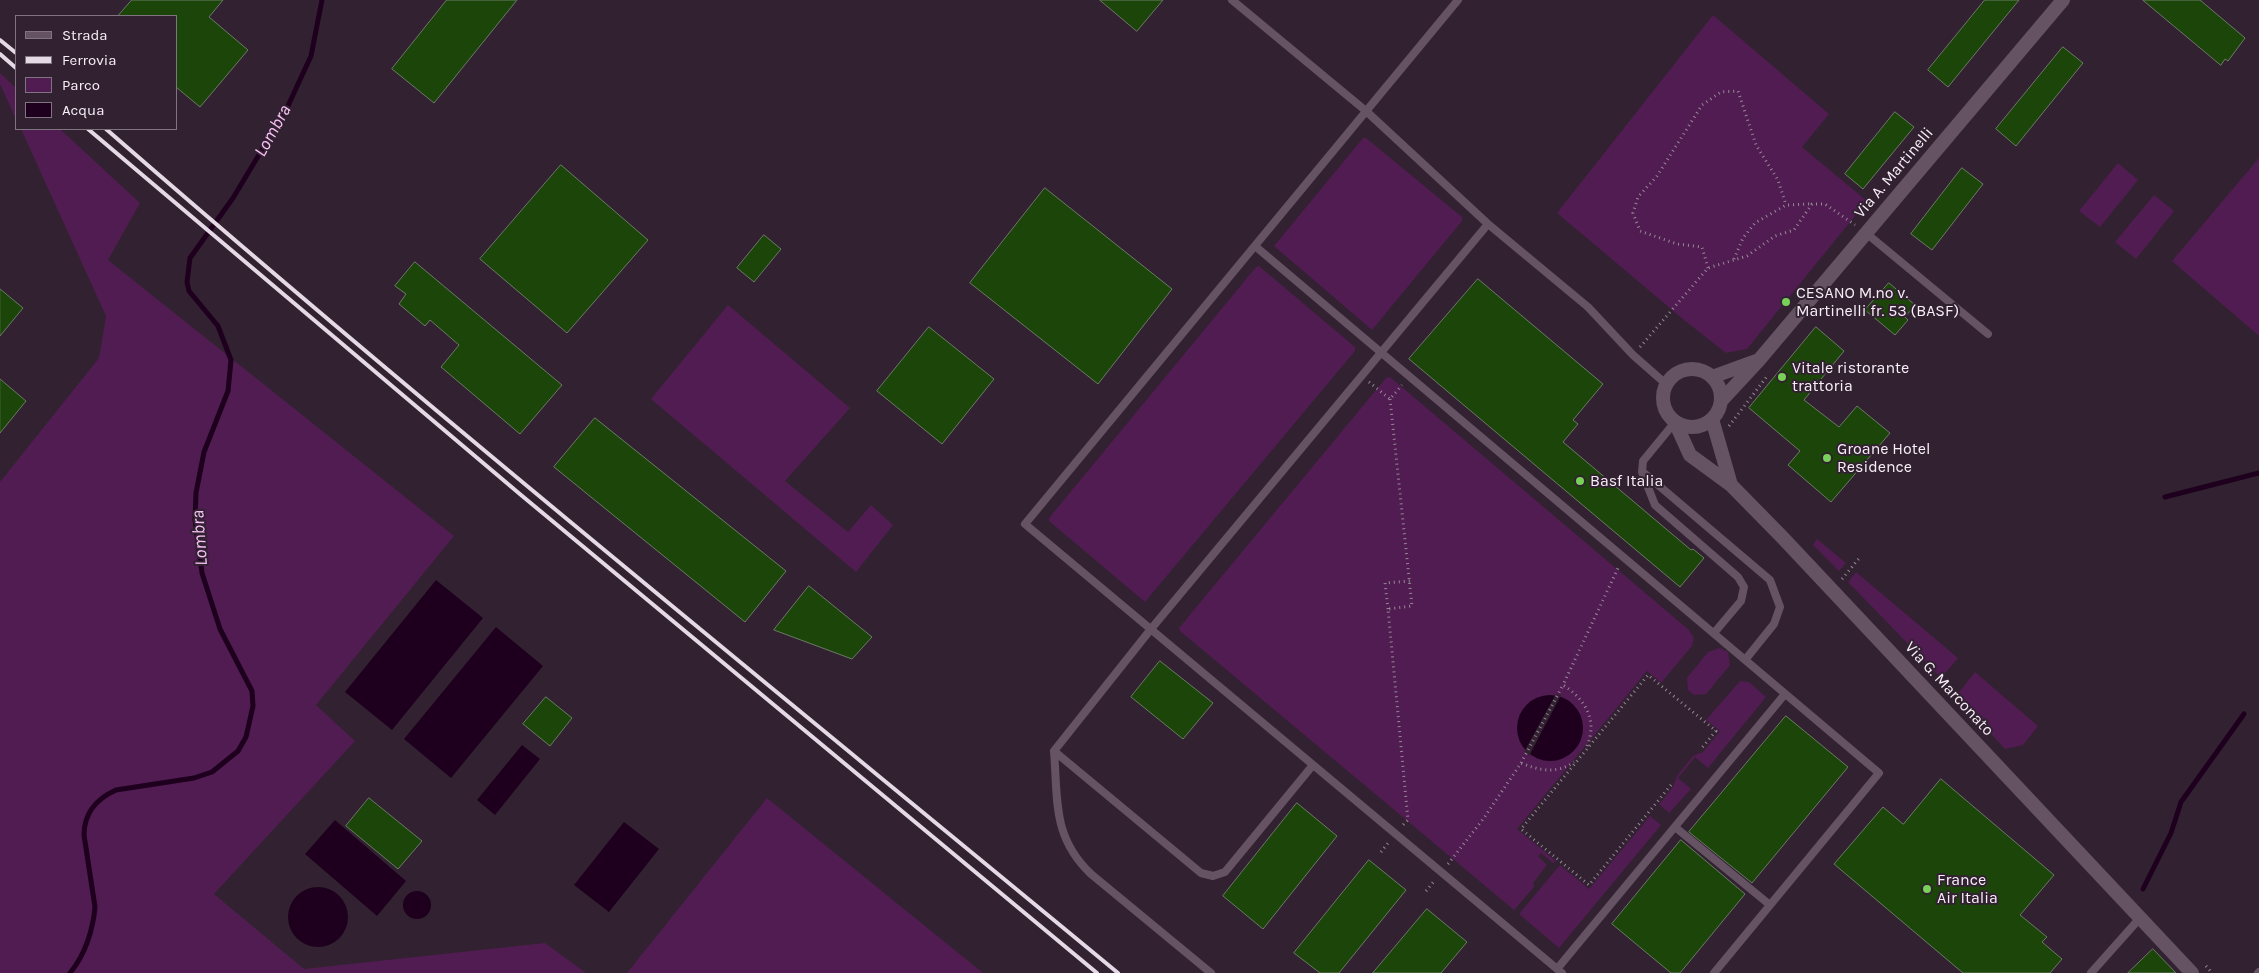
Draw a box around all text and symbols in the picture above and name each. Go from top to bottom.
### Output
legend [15,15,178,130]
text: Strada [62,26,108,44]
text: Ferrovia [62,51,116,69]
text: Parco [62,76,100,94]
text: Acqua [62,101,104,119]
water label: Lombra [250,101,296,161]
street label: Via A. Martinelli [1850,124,1938,222]
place label: CESANO M.no v. Martinelli fr. 53 (BASF) [1796,283,1959,321]
marker: CESANO M.no v. Martinelli fr. 53 (BASF) [1780,296,1792,308]
place label: Vitale ristorante trattoria [1792,358,1909,396]
marker: Vitale ristorante trattoria [1776,371,1788,383]
place label: Groane Hotel Residence [1837,439,1930,477]
marker: Groane Hotel Residence [1821,452,1833,464]
place label: Basf Italia [1590,471,1663,491]
marker: Basf Italia [1574,475,1586,487]
water label: Lombra [187,509,213,567]
street label: Via G. Marconato [1900,638,1998,740]
place label: France Air Italia [1937,870,1998,908]
marker: France Air Italia [1921,883,1933,895]

